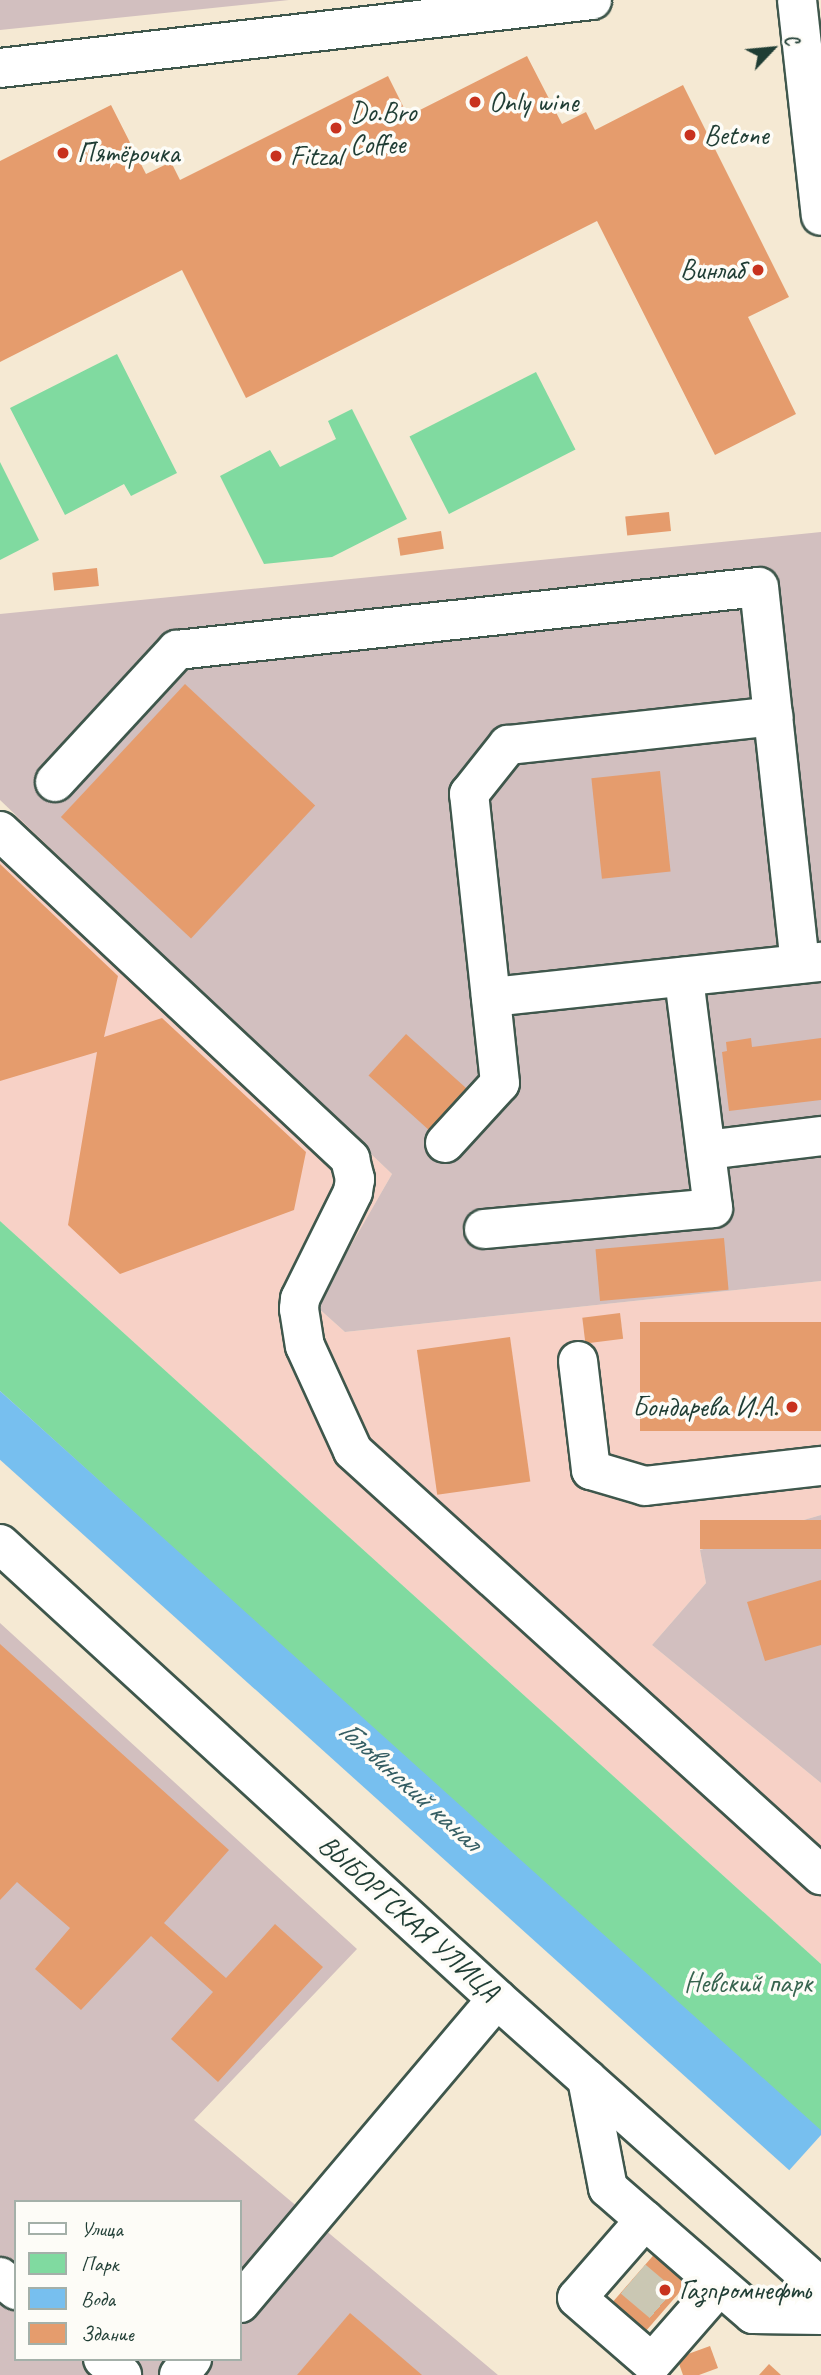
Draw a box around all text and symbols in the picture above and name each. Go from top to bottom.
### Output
north arrow [737,14,807,84]
text: С [778,30,804,49]
place label: Only wine [489,85,578,119]
marker: Only wine [467,94,483,110]
place label: Do.Bro Coffee [350,95,416,161]
place label: Betone [704,118,769,152]
marker: Do.Bro Coffee [328,120,344,136]
marker: Betone [682,127,698,143]
place label: Пятёрочка [77,136,180,170]
place label: Fitzal [290,139,342,173]
marker: Пятёрочка [55,145,71,161]
marker: Fitzal [268,148,284,164]
place label: Винлаб [680,253,744,287]
marker: Винлаб [750,262,766,278]
place label: Бондарева И.А. [632,1390,778,1424]
marker: Бондарева И.А. [784,1399,800,1415]
water label: Головинский канал [332,1712,488,1858]
street label: ВЫБОРГСКАЯ УЛИЦА [312,1828,506,2008]
park label: Невский парк [684,1966,812,2000]
legend [14,2200,242,2361]
text: Улица [81,2216,123,2242]
text: Парк [81,2251,118,2277]
place label: Газпромнефть [679,2273,811,2307]
marker: Газпромнефть [657,2282,673,2298]
text: Вода [81,2286,115,2312]
text: Здание [81,2321,134,2347]

